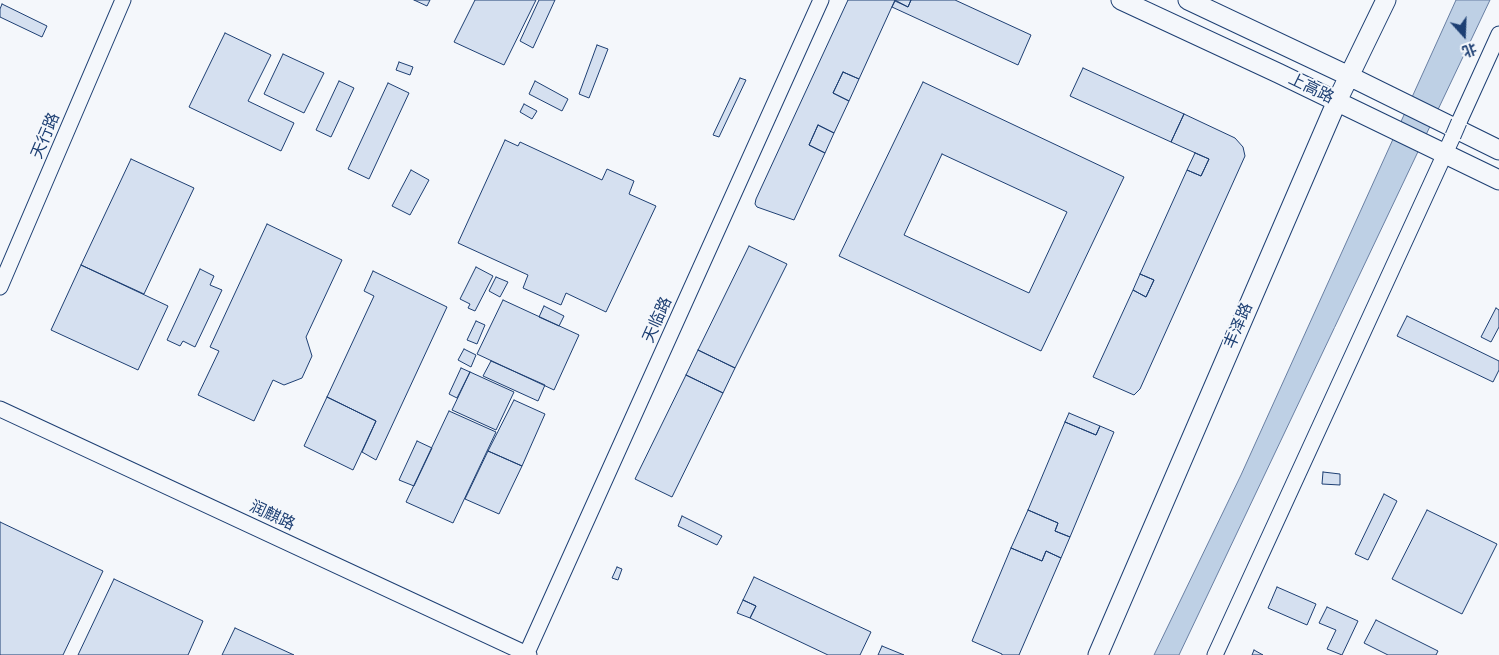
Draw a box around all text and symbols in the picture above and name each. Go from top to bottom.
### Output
north arrow [1439,10,1489,60]
text: 北 [1460,39,1479,60]
street label: 上高路 [1285,70,1337,108]
street label: 天行路 [28,110,64,162]
street label: 天临路 [639,294,677,346]
street label: 丰泽路 [1221,300,1257,352]
street label: 润麒路 [246,497,298,535]

